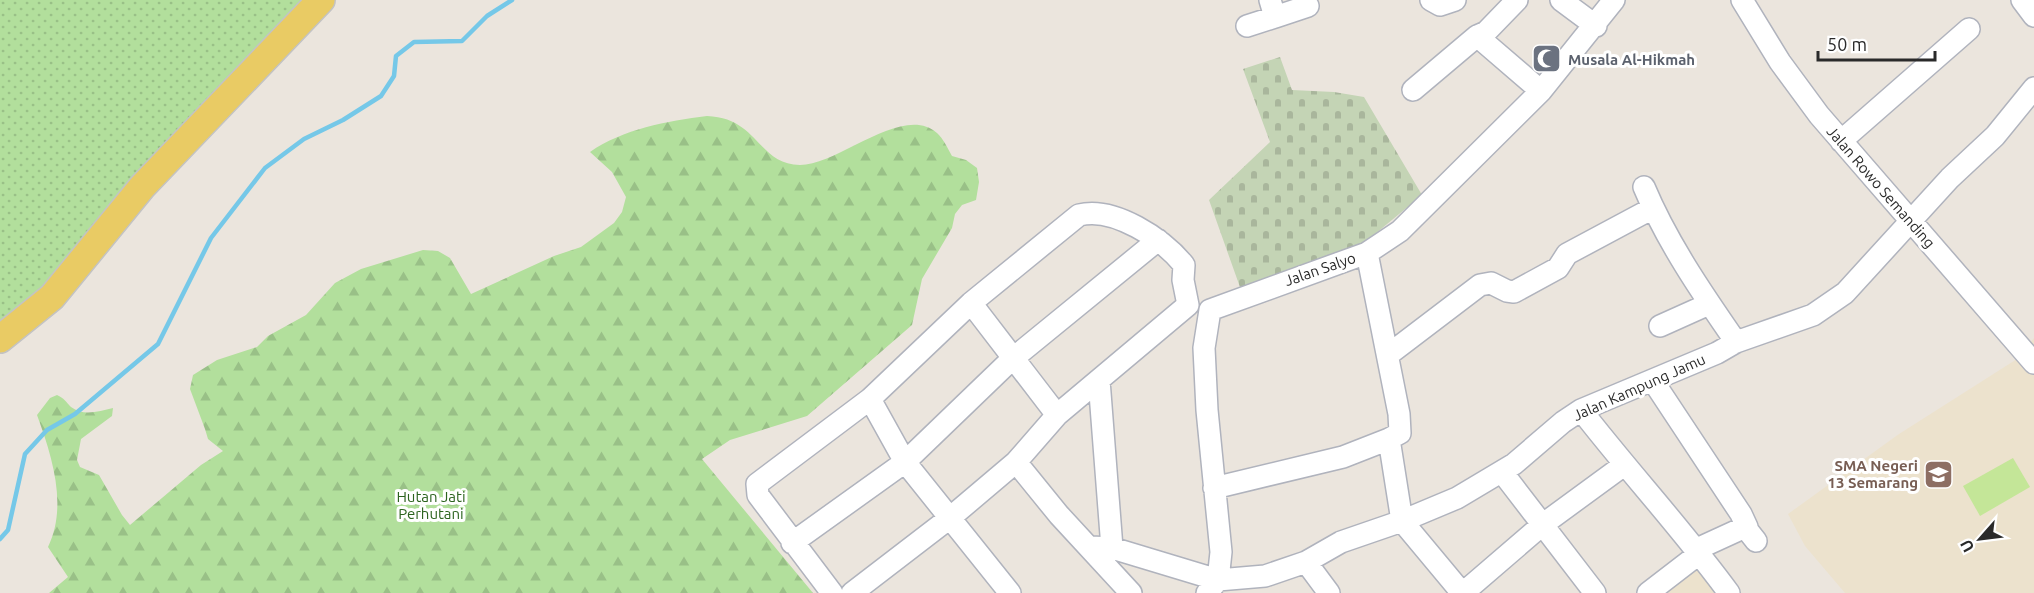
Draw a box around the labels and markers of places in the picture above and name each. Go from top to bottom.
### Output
mosque icon: Musala Al-Hikmah [1531,43,1563,75]
place label: Musala Al-Hikmah [1568,51,1695,68]
place label: SMA Negeri 13 Semarang [1827,457,1918,491]
school or university icon: SMA Negeri 13 Semarang [1923,458,1955,490]

